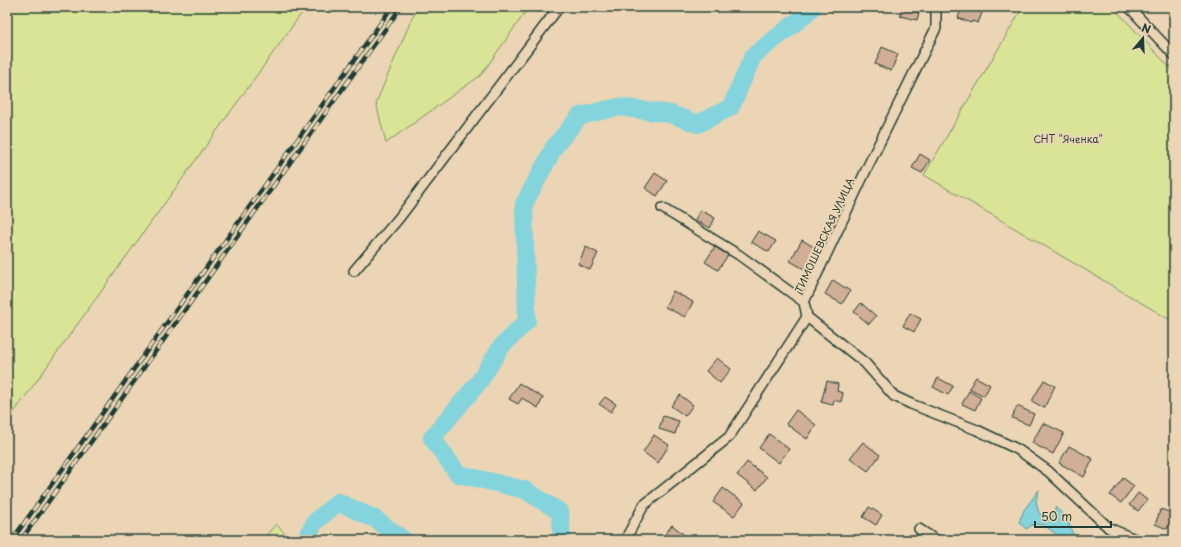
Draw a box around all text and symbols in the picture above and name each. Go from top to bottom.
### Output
north arrow [1123,18,1163,58]
text: N [1140,19,1154,38]
park label: СНТ "Яченка" [1033,131,1103,146]
street label: ТИМОШЕВСКАЯ УЛИЦА [791,175,857,295]
scale bar [1035,503,1111,529]
text: 50 m [1041,507,1072,525]

